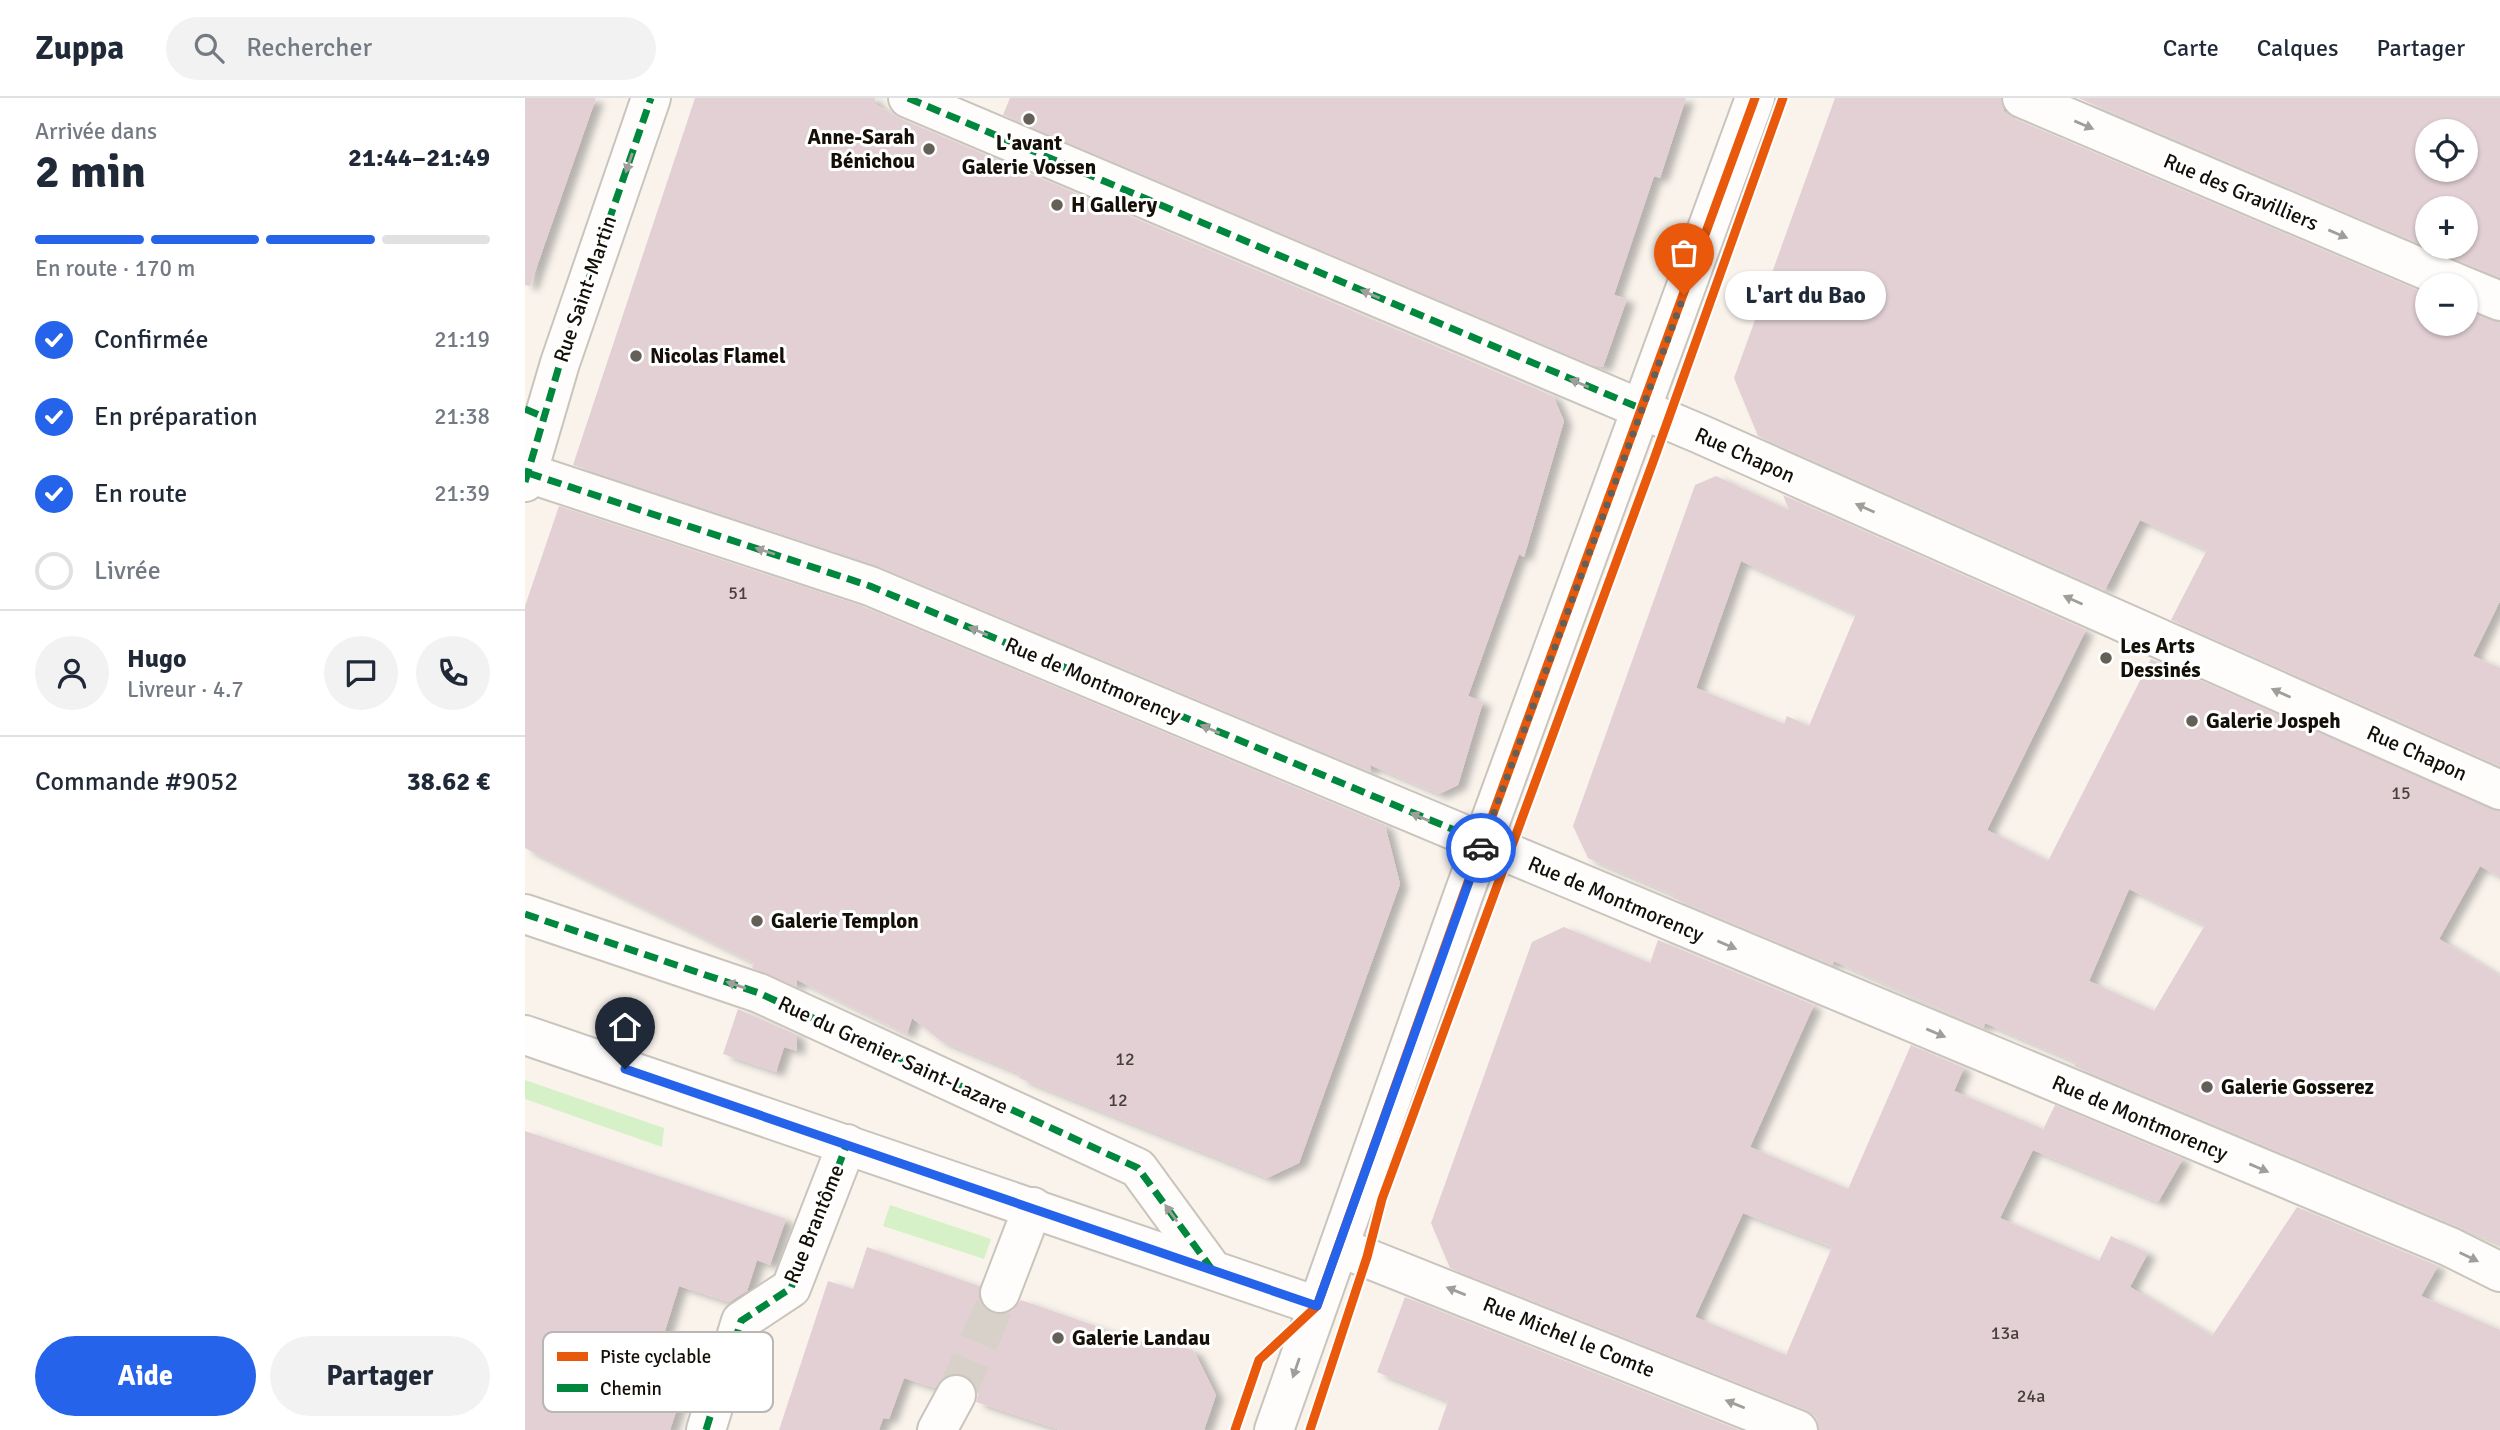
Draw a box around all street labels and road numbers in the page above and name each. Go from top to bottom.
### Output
street label: Rue des Gravilliers [2160,148,2322,236]
street label: Rue Saint-Martin [548,212,622,366]
street label: Rue Chapon [1691,421,1799,489]
street label: Rue de Montmorency [1001,631,1185,729]
street label: Rue Chapon [2363,719,2471,787]
street label: Rue de Montmorency [1524,850,1708,948]
street label: Rue du Grenier Saint-Lazare [774,990,1012,1120]
street label: Rue de Montmorency [2048,1069,2232,1167]
street label: Rue Brantôme [778,1161,850,1287]
street label: Rue Michel le Comte [1479,1291,1659,1383]

